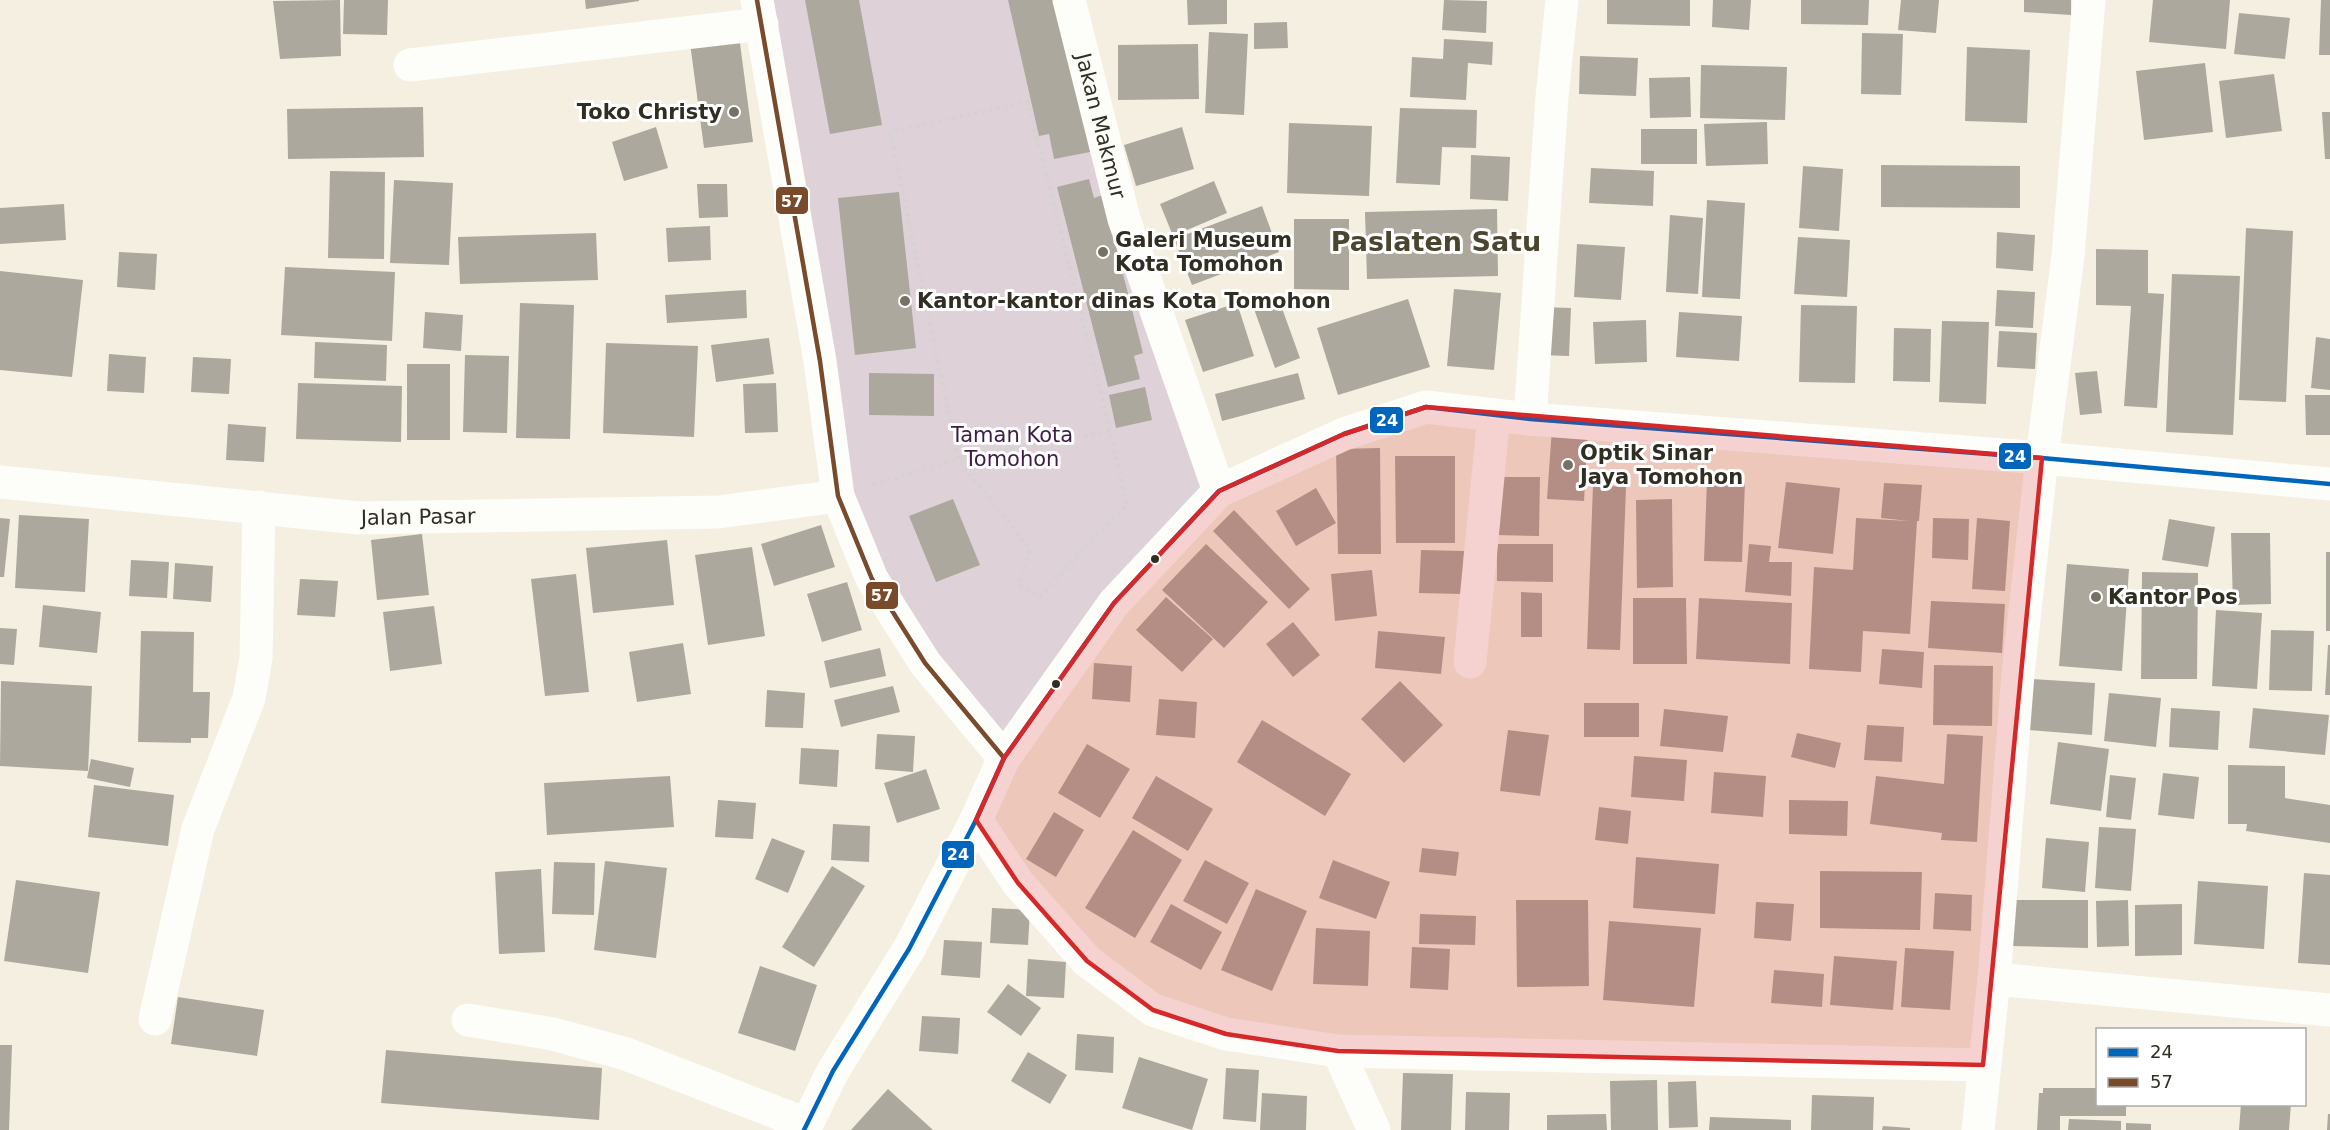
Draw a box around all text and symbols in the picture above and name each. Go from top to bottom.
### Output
street label: Jakan Makmur [1070,49,1131,202]
place label: Toko Christy [577,100,722,124]
marker: Toko Christy [727,105,741,119]
line badge: 57 [775,186,809,215]
text: 57 [781,192,803,211]
district label: Paslaten Satu [1331,226,1541,257]
place label: Galeri Museum Kota Tomohon [1115,228,1292,276]
marker: Galeri Museum Kota Tomohon [1096,245,1110,259]
place label: Kantor-kantor dinas Kota Tomohon [917,289,1331,313]
marker: Kantor-kantor dinas Kota Tomohon [898,294,912,308]
line badge: 24 [1369,406,1404,434]
text: 24 [1376,411,1398,430]
park label: Taman Kota Tomohon [950,423,1073,471]
place label: Optik Sinar Jaya Tomohon [1578,441,1743,489]
line badge: 24 [1998,442,2032,470]
text: 24 [2004,447,2026,466]
marker: Optik Sinar Jaya Tomohon [1561,458,1575,472]
street label: Jalan Pasar [359,504,476,530]
unlabelled marker [1149,553,1161,565]
line badge: 57 [865,581,899,610]
place label: Kantor Pos [2108,585,2238,609]
text: 57 [871,586,893,605]
marker: Kantor Pos [2089,590,2103,604]
unlabelled marker [1050,678,1062,690]
line badge: 24 [941,840,975,869]
text: 24 [947,845,969,864]
legend [2096,1028,2306,1106]
text: 24 [2150,1041,2173,1062]
text: 57 [2150,1071,2173,1092]

